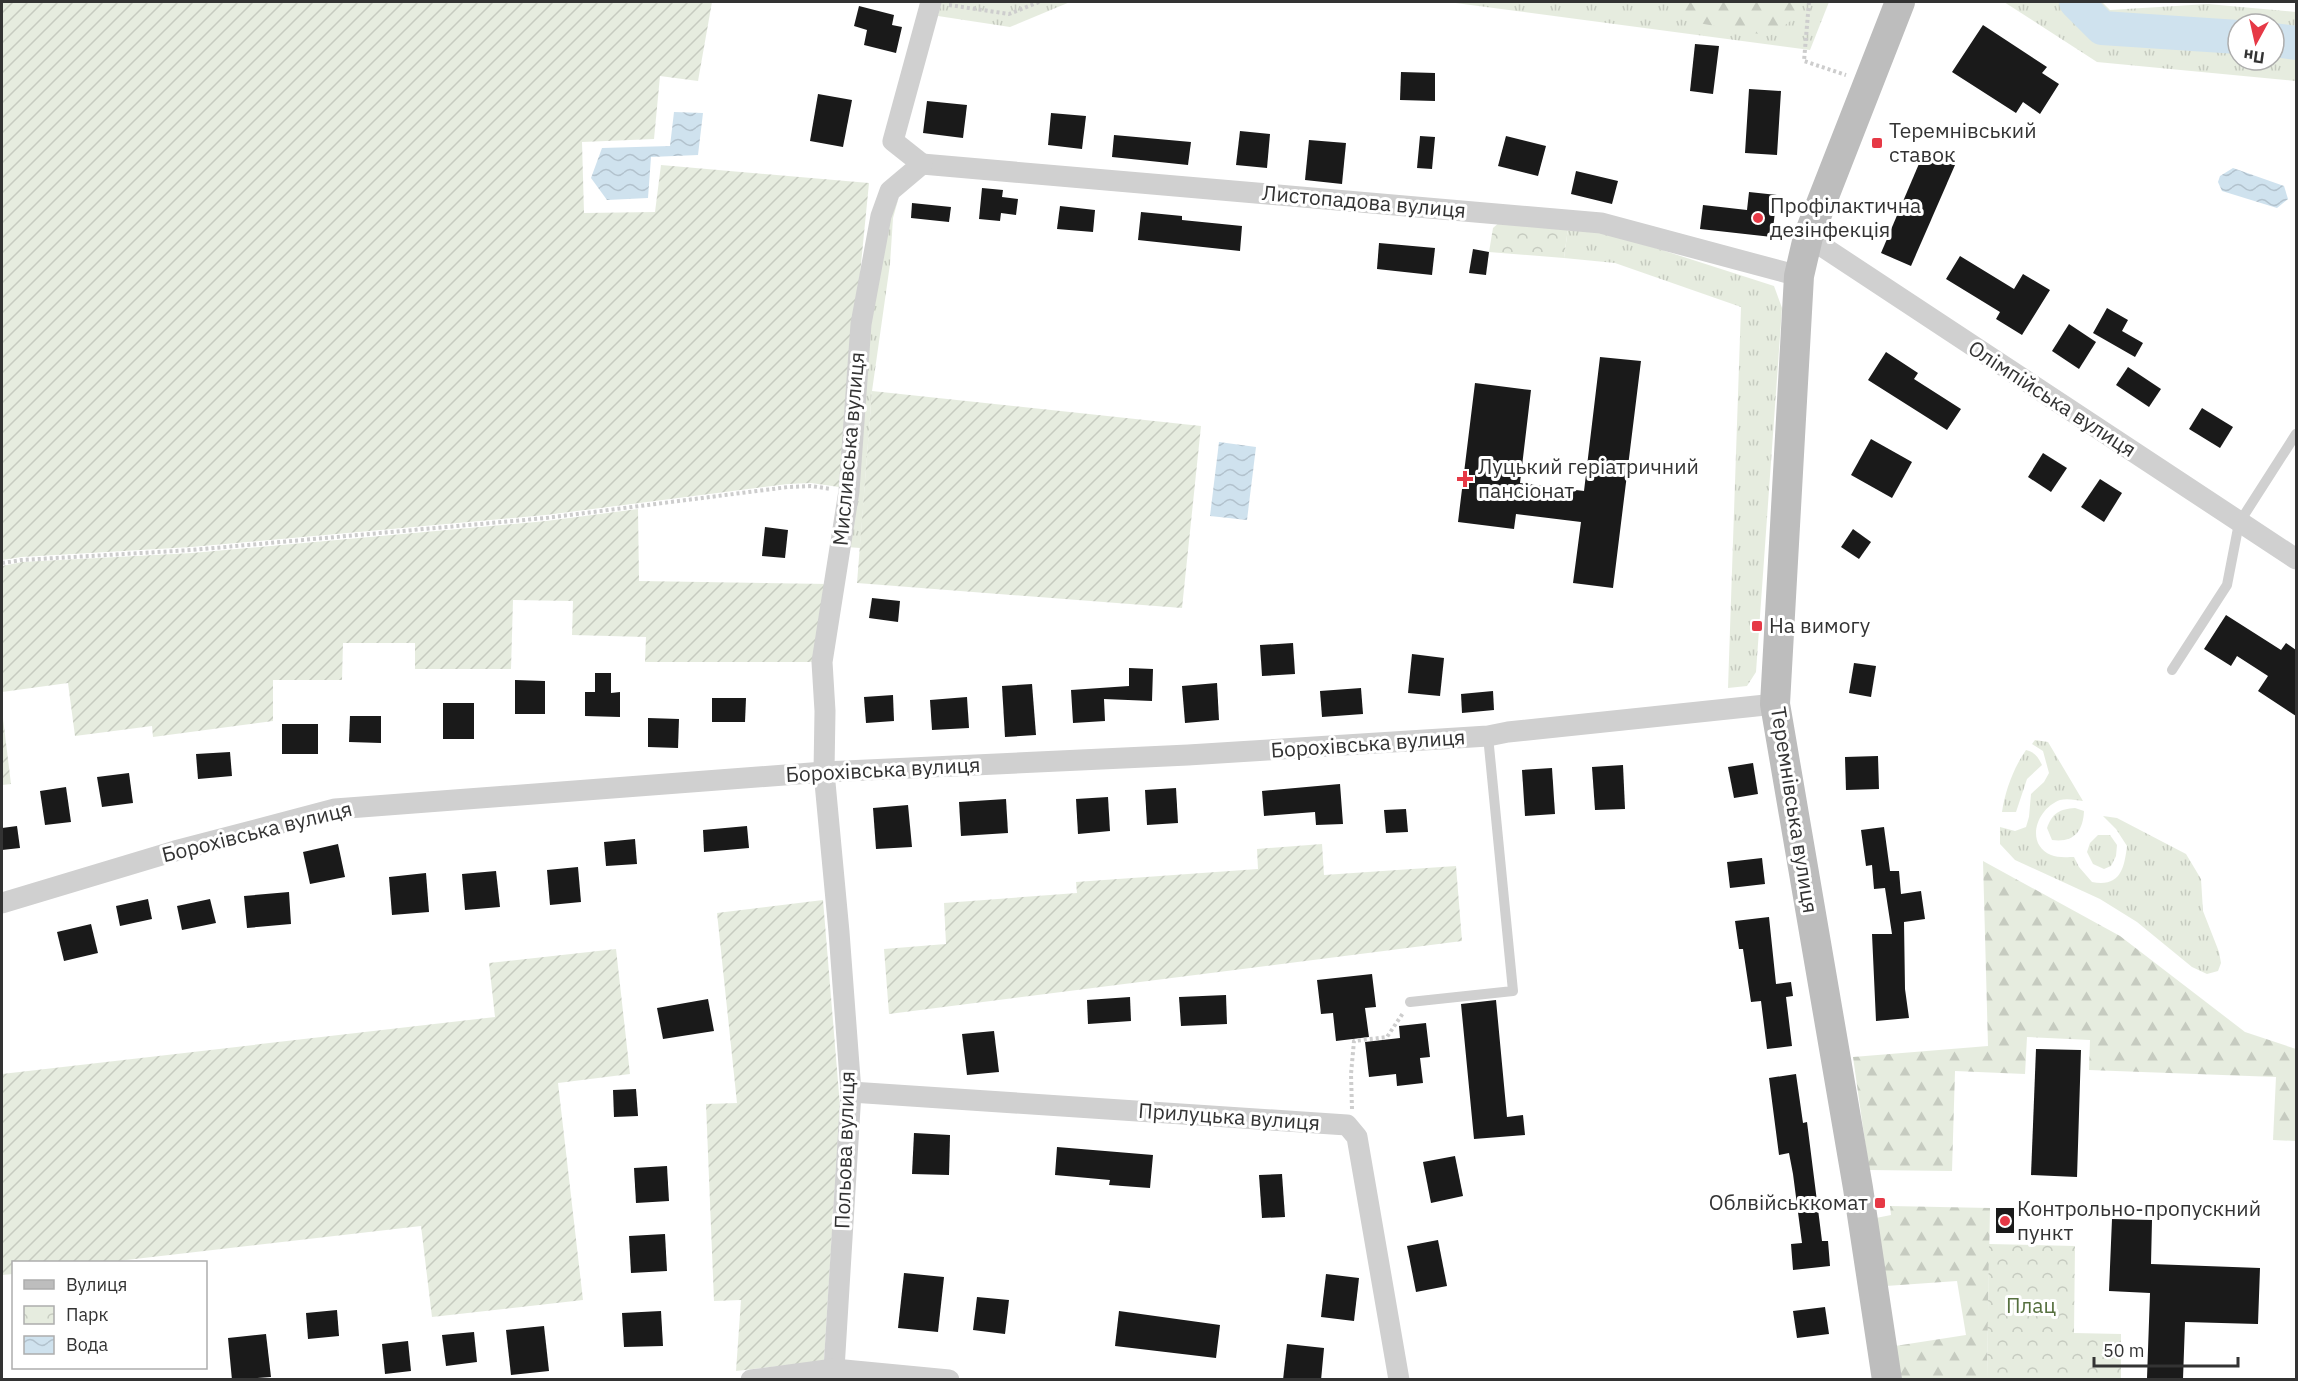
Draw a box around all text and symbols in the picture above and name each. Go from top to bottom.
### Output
north arrow [2226,12,2286,72]
text: Пн [2242,45,2266,68]
place label: Теремнівський ставок [1889,116,2037,168]
marker: Теремнівський ставок [1870,136,1884,150]
street label: Листопадова вулиця [1261,178,1467,224]
place label: Профілактична дезінфекція [1770,191,1921,243]
marker: Профілактична дезінфекція [1751,211,1765,225]
street label: Олімпійська вулиця [1963,333,2142,463]
street label: Мисливська вулиця [826,351,870,547]
place label: Луцький геріатричний пансіонат [1478,452,1699,504]
marker: Луцький геріатричний пансіонат [1456,470,1474,488]
place label: На вимогу [1769,611,1871,639]
marker: На вимогу [1750,619,1764,633]
street label: Теремнівська вулиця [1765,705,1825,915]
street label: Борохівська вулиця [1270,722,1466,764]
street label: Борохівська вулиця [785,750,981,788]
street label: Борохівська вулиця [159,794,355,868]
street label: Польова вулиця [827,1070,861,1230]
street label: Прилуцька вулиця [1137,1096,1321,1136]
place label: Облвійськкомат [1709,1188,1868,1216]
place label: Контрольно-пропускний пункт [2017,1194,2261,1246]
marker: Облвійськкомат [1873,1196,1887,1210]
marker: Контрольно-пропускний пункт [1998,1214,2012,1228]
legend [12,1261,207,1369]
text: Вулиця [66,1273,127,1296]
park label: Плац [2006,1291,2057,1319]
text: Парк [66,1303,109,1326]
scale bar [2094,1330,2238,1368]
text: Вода [66,1333,109,1356]
text: 50 m [2103,1339,2145,1362]

